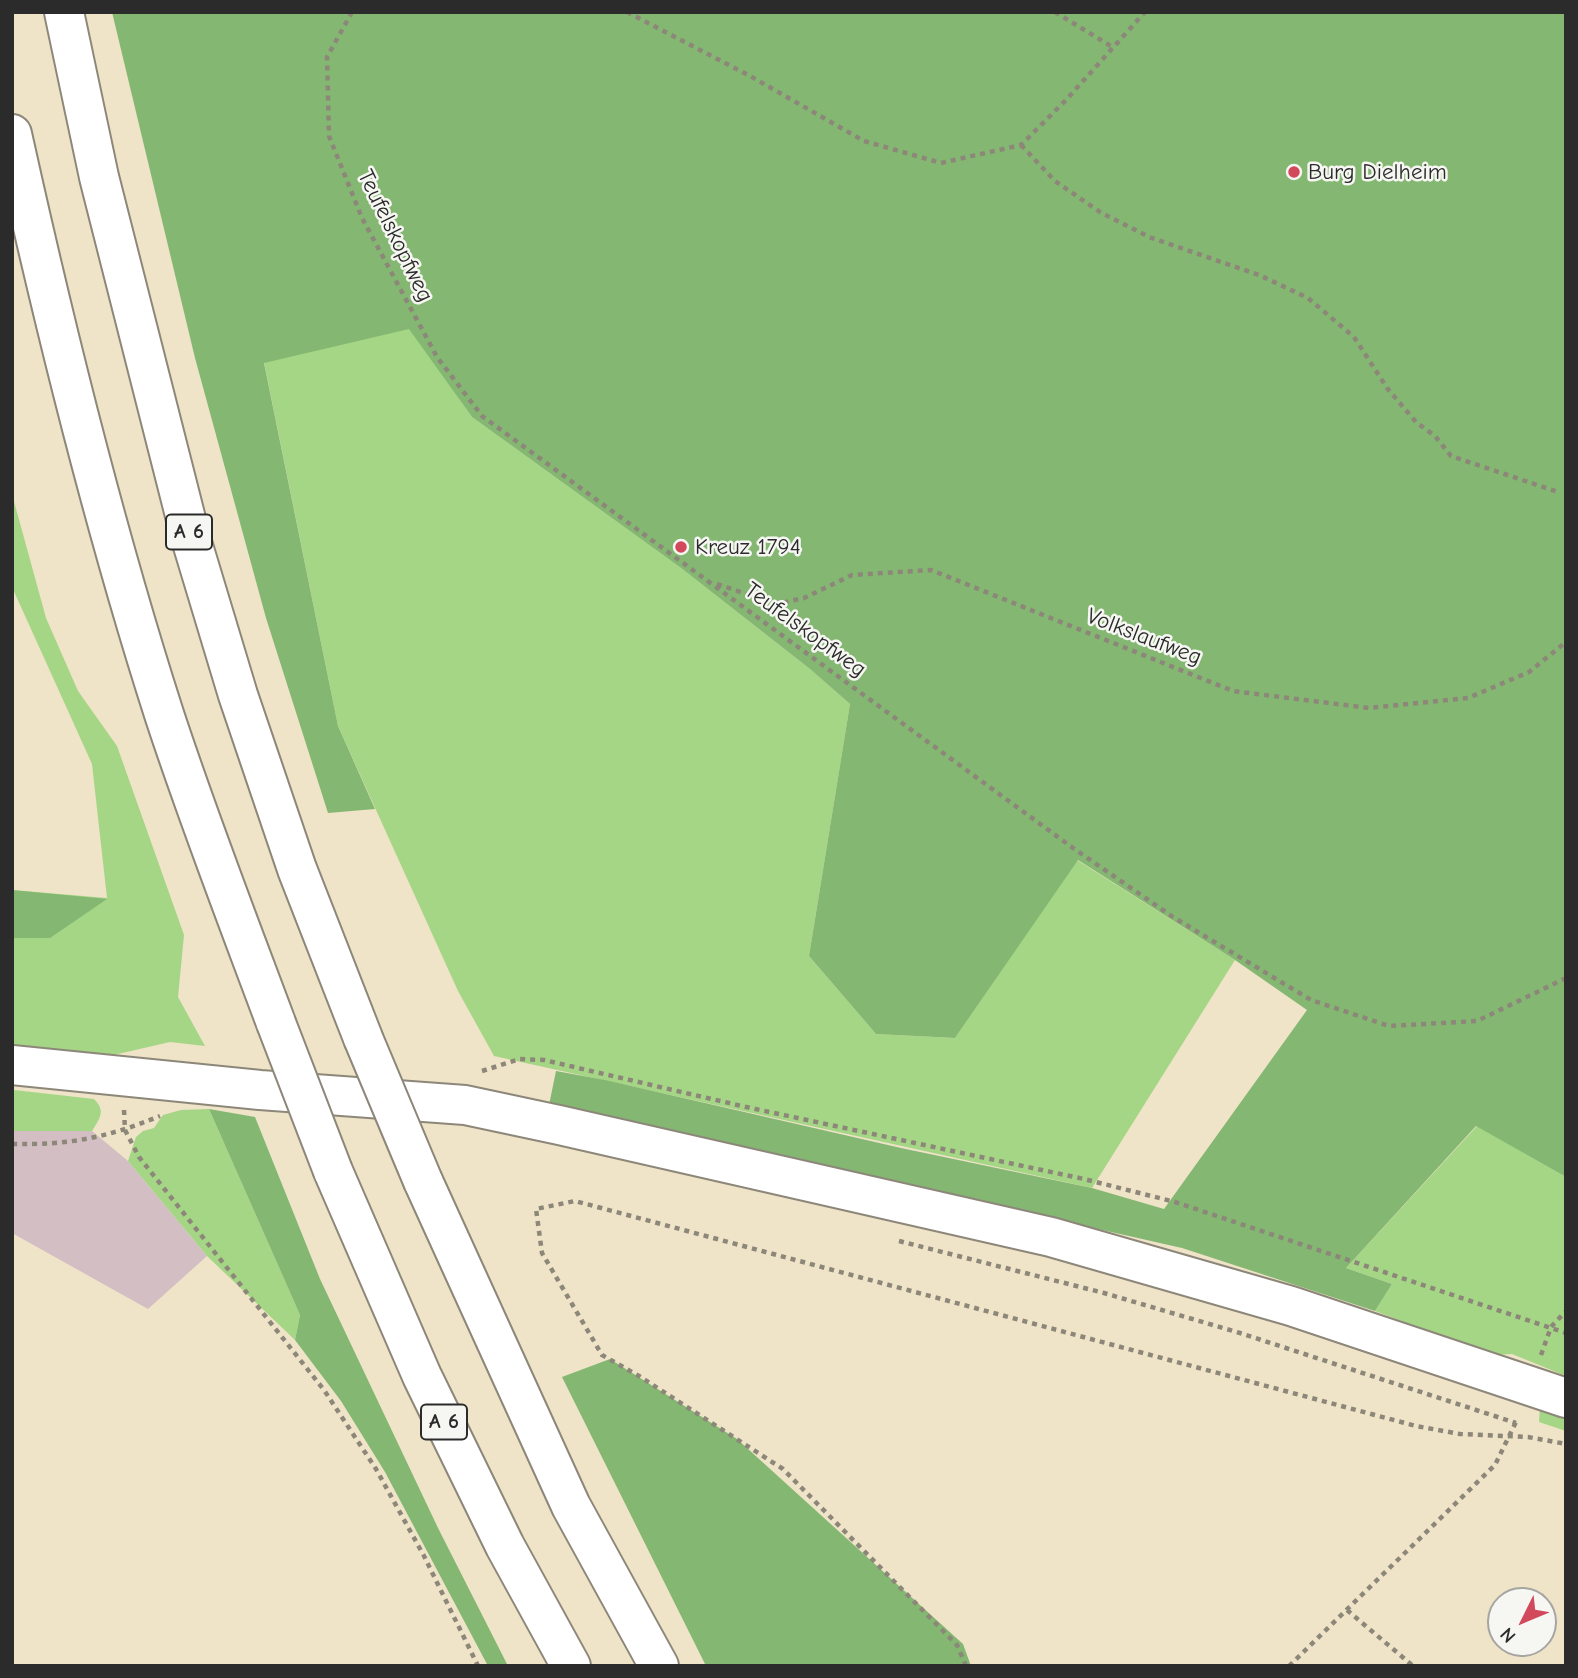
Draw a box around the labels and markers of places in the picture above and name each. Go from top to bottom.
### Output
place label: Burg Dielheim [1308,158,1447,186]
marker: Burg Dielheim [1286,164,1302,180]
place label: Kreuz 1794 [695,533,801,561]
marker: Kreuz 1794 [673,539,689,555]

